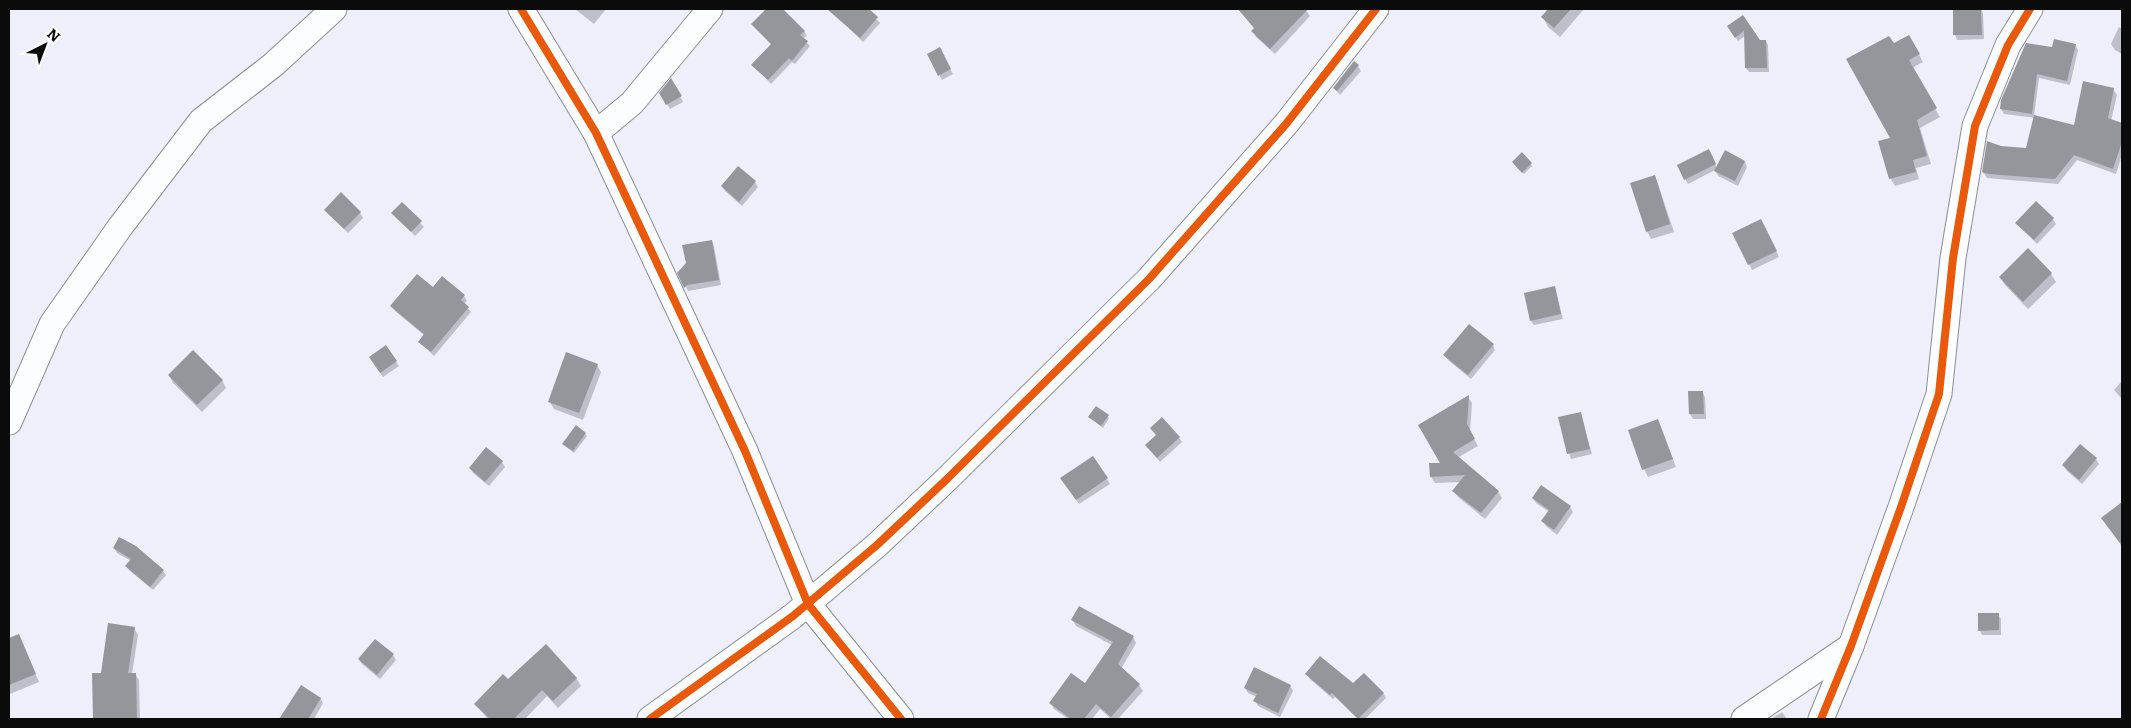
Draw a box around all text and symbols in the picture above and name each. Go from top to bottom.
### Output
north arrow [20,20,70,70]
text: N [43,23,66,46]

